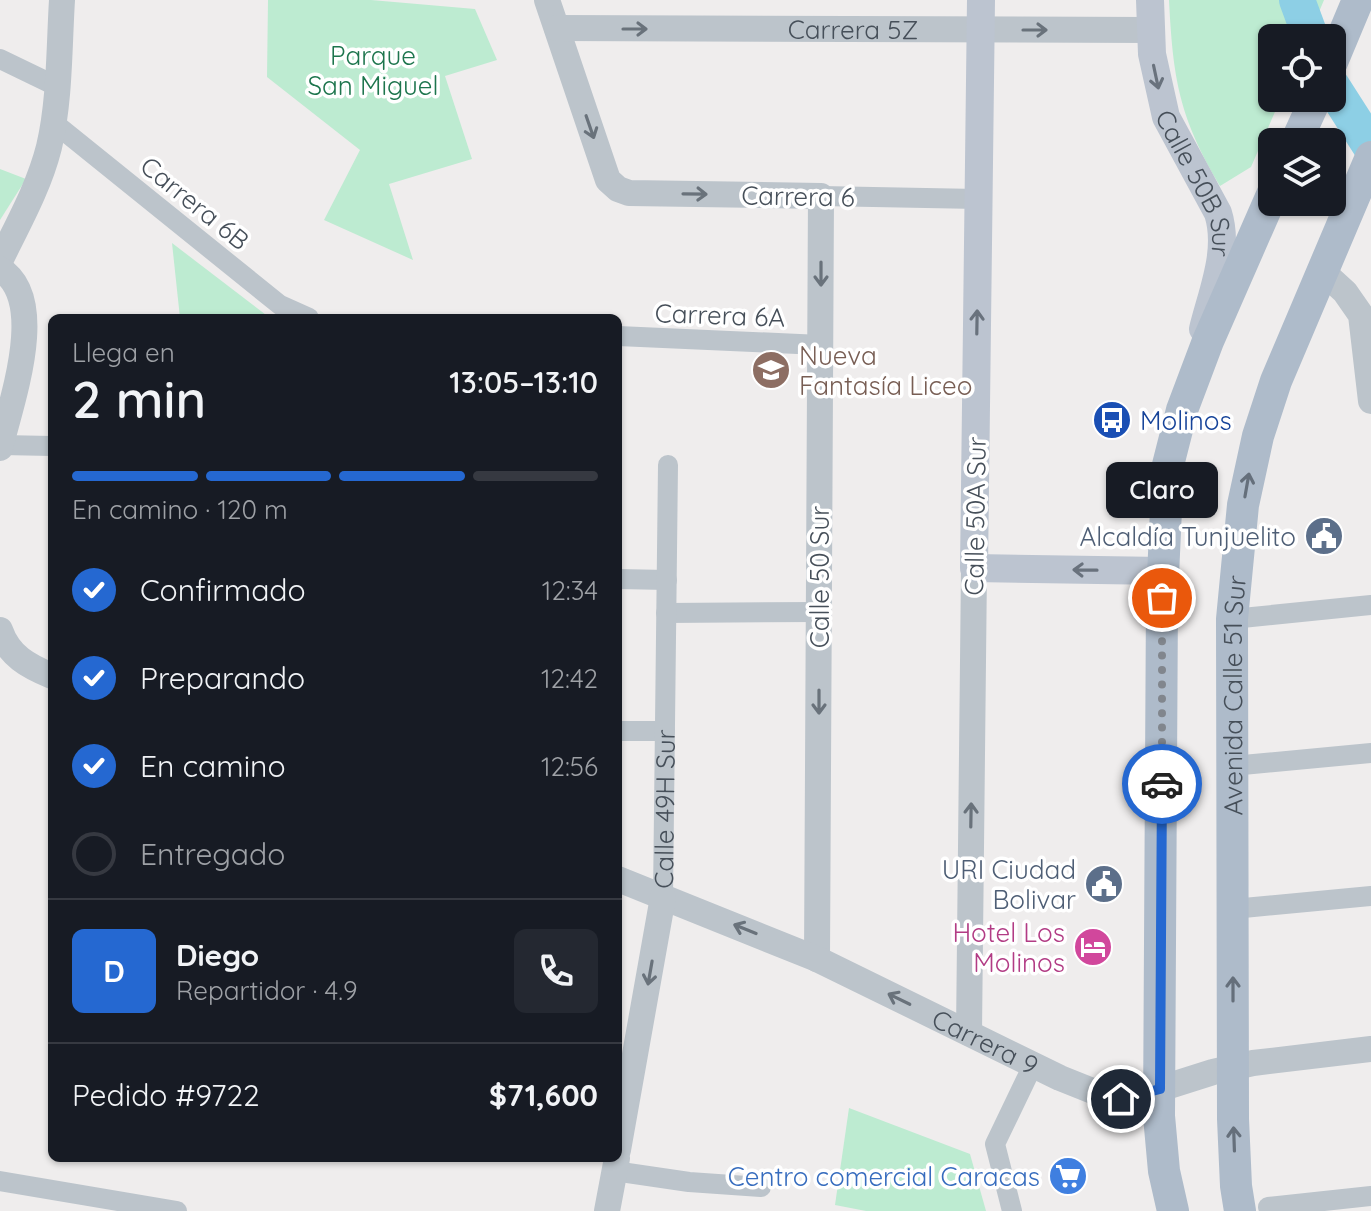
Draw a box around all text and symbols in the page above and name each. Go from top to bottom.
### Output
street label: Carrera 5Z [788,12,918,46]
one-way arrow [621,21,648,36]
one-way arrow [1021,22,1048,38]
map controls [1258,24,1346,216]
button: locate [1258,24,1346,112]
park label: Parque San Miguel [307,39,439,102]
one-way arrow [1149,64,1164,90]
street label: Calle 50B Sur [1148,104,1239,258]
one-way arrow [584,114,599,139]
button: layers [1258,128,1346,216]
street label: Carrera 6B [134,149,256,257]
street label: Carrera 6 [741,179,855,213]
one-way arrow [681,186,708,202]
one-way arrow [813,260,829,287]
street label: Carrera 6A [654,296,786,334]
one-way arrow [969,309,985,336]
text: Llega en [72,336,175,369]
place label: Nueva Fantasía Liceo [799,339,972,402]
school or university icon: Nueva Fantasía Liceo [750,349,792,391]
text: 13:05–13:10 [449,363,598,401]
text: 2 min [72,366,206,431]
bus stop icon: Molinos [1091,399,1133,441]
place label: Molinos [1140,404,1232,437]
street label: Calle 50A Sur [957,436,993,596]
callout: Claro [1106,462,1218,518]
text: Claro [1129,473,1195,506]
one-way arrow [1240,473,1255,499]
text: En camino · 120 m [72,493,288,526]
street label: Calle 50 Sur [803,506,836,648]
public building icon: Alcaldía Tunjuelito [1303,515,1345,557]
place label: Alcaldía Tunjuelito [1079,520,1296,553]
one-way arrow [1072,562,1099,577]
pin [1128,564,1196,632]
icon: check [72,568,116,612]
text: Confirmado [140,571,306,609]
text: 12:34 [542,574,598,607]
street label: Avenida Calle 51 Sur [1215,574,1253,816]
icon: bag [1140,576,1184,620]
icon: check [72,656,116,700]
text: Preparando [140,659,305,697]
text: 12:42 [541,662,598,695]
one-way arrow [811,688,826,715]
street label: Calle 49H Sur [647,729,681,889]
icon: check [72,744,116,788]
courier [1122,744,1202,824]
text: En camino [140,747,286,785]
text: 12:56 [541,750,598,783]
icon: car [1140,762,1184,806]
one-way arrow [963,802,979,829]
text: Entregado [140,835,285,873]
place label: URI Ciudad Bolivar [942,853,1076,916]
public building icon: URI Ciudad Bolivar [1083,863,1125,905]
place label: Hotel Los Molinos [952,916,1065,979]
one-way arrow [733,921,758,936]
hotel icon: Hotel Los Molinos [1072,926,1114,968]
button: phone [514,929,598,1013]
text: Diego [176,936,259,974]
text: D [103,952,125,990]
one-way arrow [641,960,656,986]
text: Repartidor · 4.9 [176,974,358,1007]
one-way arrow [1225,976,1241,1003]
one-way arrow [887,990,911,1006]
street label: Carrera 9 [927,1002,1044,1081]
pin [1087,1065,1155,1133]
text: Pedido #9722 [72,1076,260,1114]
text: $71,600 [489,1076,598,1114]
icon: home [1099,1077,1143,1121]
one-way arrow [1226,1126,1241,1153]
supermarket icon: Centro comercial Caracas [1047,1155,1089,1197]
place label: Centro comercial Caracas [728,1160,1040,1193]

